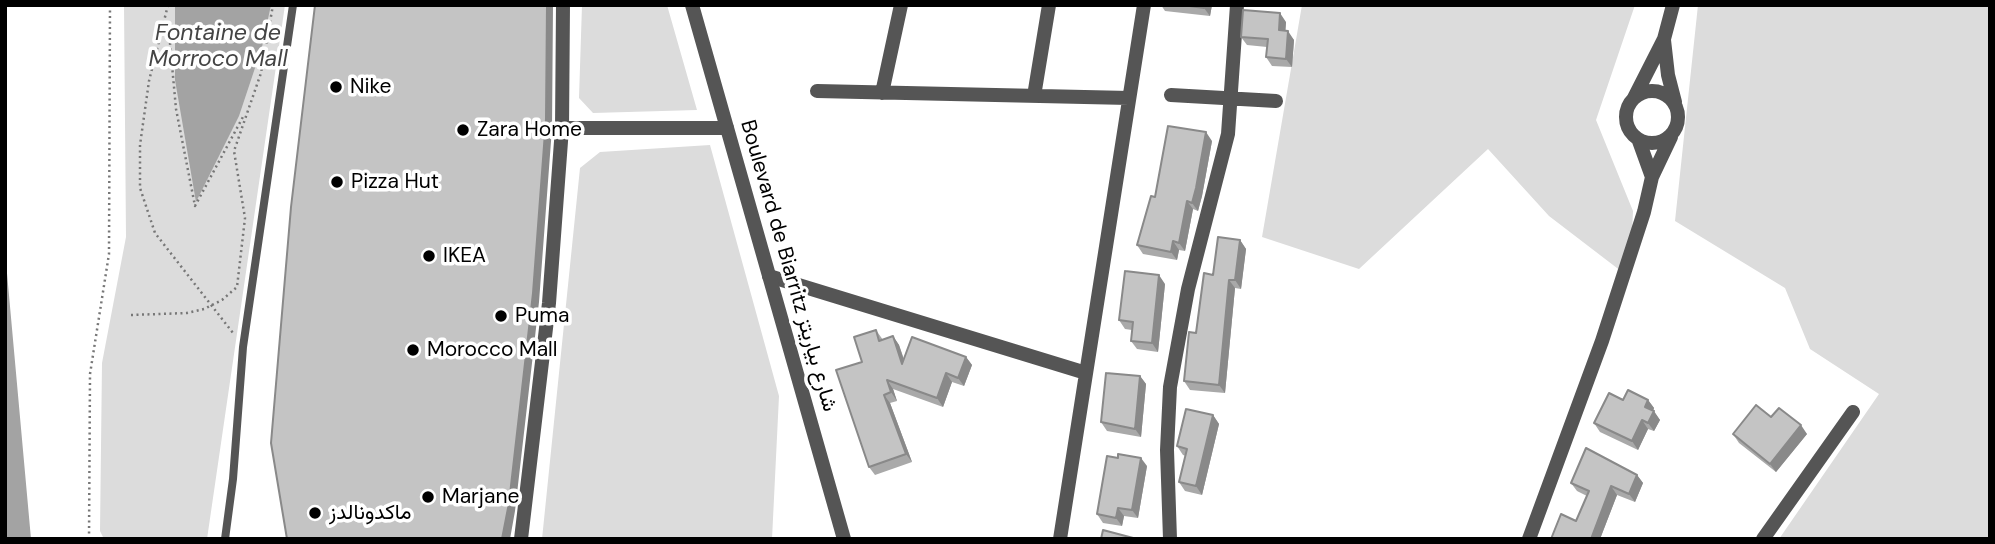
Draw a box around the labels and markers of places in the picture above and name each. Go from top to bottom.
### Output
place label: Nike [350,74,391,100]
marker: Nike [328,79,344,95]
place label: Zara Home [477,117,582,143]
marker: Zara Home [455,122,471,138]
place label: Pizza Hut [351,169,439,195]
marker: Pizza Hut [329,174,345,190]
place label: IKEA [443,243,486,269]
marker: IKEA [421,248,437,264]
place label: Puma [515,303,569,329]
marker: Puma [493,308,509,324]
place label: Morocco Mall [427,337,557,363]
marker: Morocco Mall [405,342,421,358]
place label: Marjane [442,484,519,510]
marker: Marjane [420,489,436,505]
place label: ماكدونالدز [329,500,411,526]
marker: ماكدونالدز [307,505,323,521]

